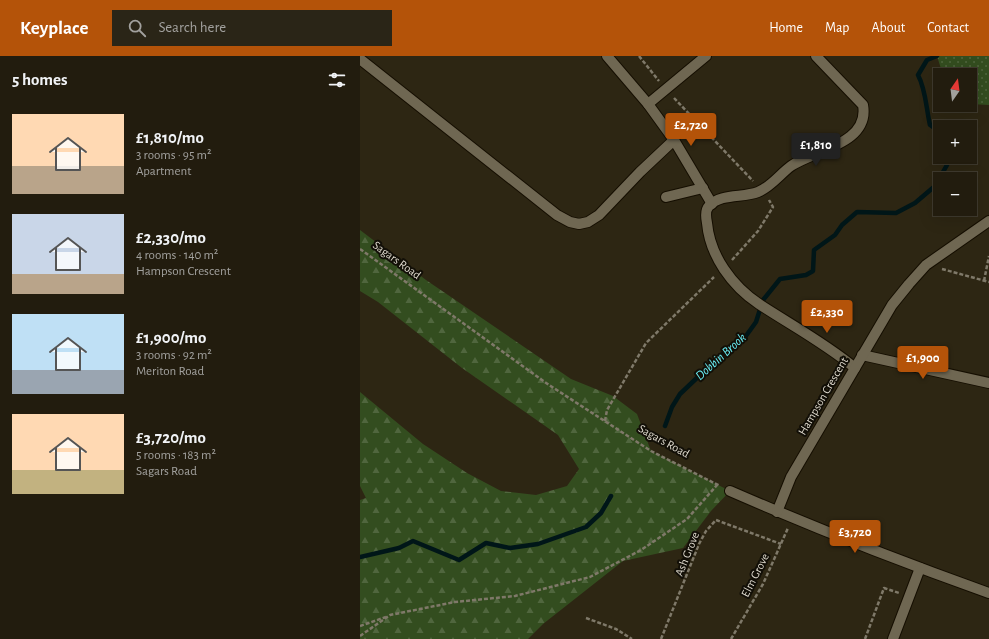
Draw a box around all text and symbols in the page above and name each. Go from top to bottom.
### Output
search box [112,10,392,46]
icon: search [126,17,148,39]
text: Keyplace [20,19,88,38]
text: Search here [158,20,226,35]
text: Home [769,21,803,35]
text: Map [825,21,849,35]
text: About [871,21,905,35]
text: Contact [927,21,969,35]
north arrow [933,68,977,112]
map controls [933,68,977,216]
icon: filters [326,69,348,91]
text: 5 homes [12,71,68,88]
pin: £2,720 [658,113,724,147]
text: £2,720 [674,119,708,132]
button: + [933,120,977,164]
text: £1,810/mo [136,129,204,146]
icon: home [44,130,92,178]
pin: £1,810 [783,133,849,167]
text: £1,810 [800,139,832,152]
text: 3 rooms · 95 m² [136,149,211,162]
text: Apartment [136,165,191,178]
button: − [933,172,977,216]
text: £2,330/mo [136,229,206,246]
icon: home [44,230,92,278]
street label: Sagars Road [371,239,423,281]
text: 4 rooms · 140 m² [136,249,218,262]
text: Hampson Crescent [136,265,231,278]
pin: £2,330 [794,300,860,334]
text: £2,330 [811,306,843,319]
text: £1,900/mo [136,329,206,346]
icon: home [44,330,92,378]
water label: Dobbin Brook [693,331,749,383]
pin: £1,900 [890,346,956,380]
text: 3 rooms · 92 m² [136,349,212,362]
text: £1,900 [906,352,940,365]
street label: Hampson Crescent [796,355,850,437]
text: Meriton Road [136,365,204,378]
street label: Sagars Road [636,422,692,460]
text: £3,720/mo [136,429,206,446]
icon: home [44,430,92,478]
text: 5 rooms · 183 m² [136,449,216,462]
text: Sagars Road [136,465,197,478]
pin: £3,720 [822,520,888,554]
text: £3,720 [839,526,871,539]
street label: Ash Grove [673,530,701,578]
street label: Elm Grove [739,551,771,599]

